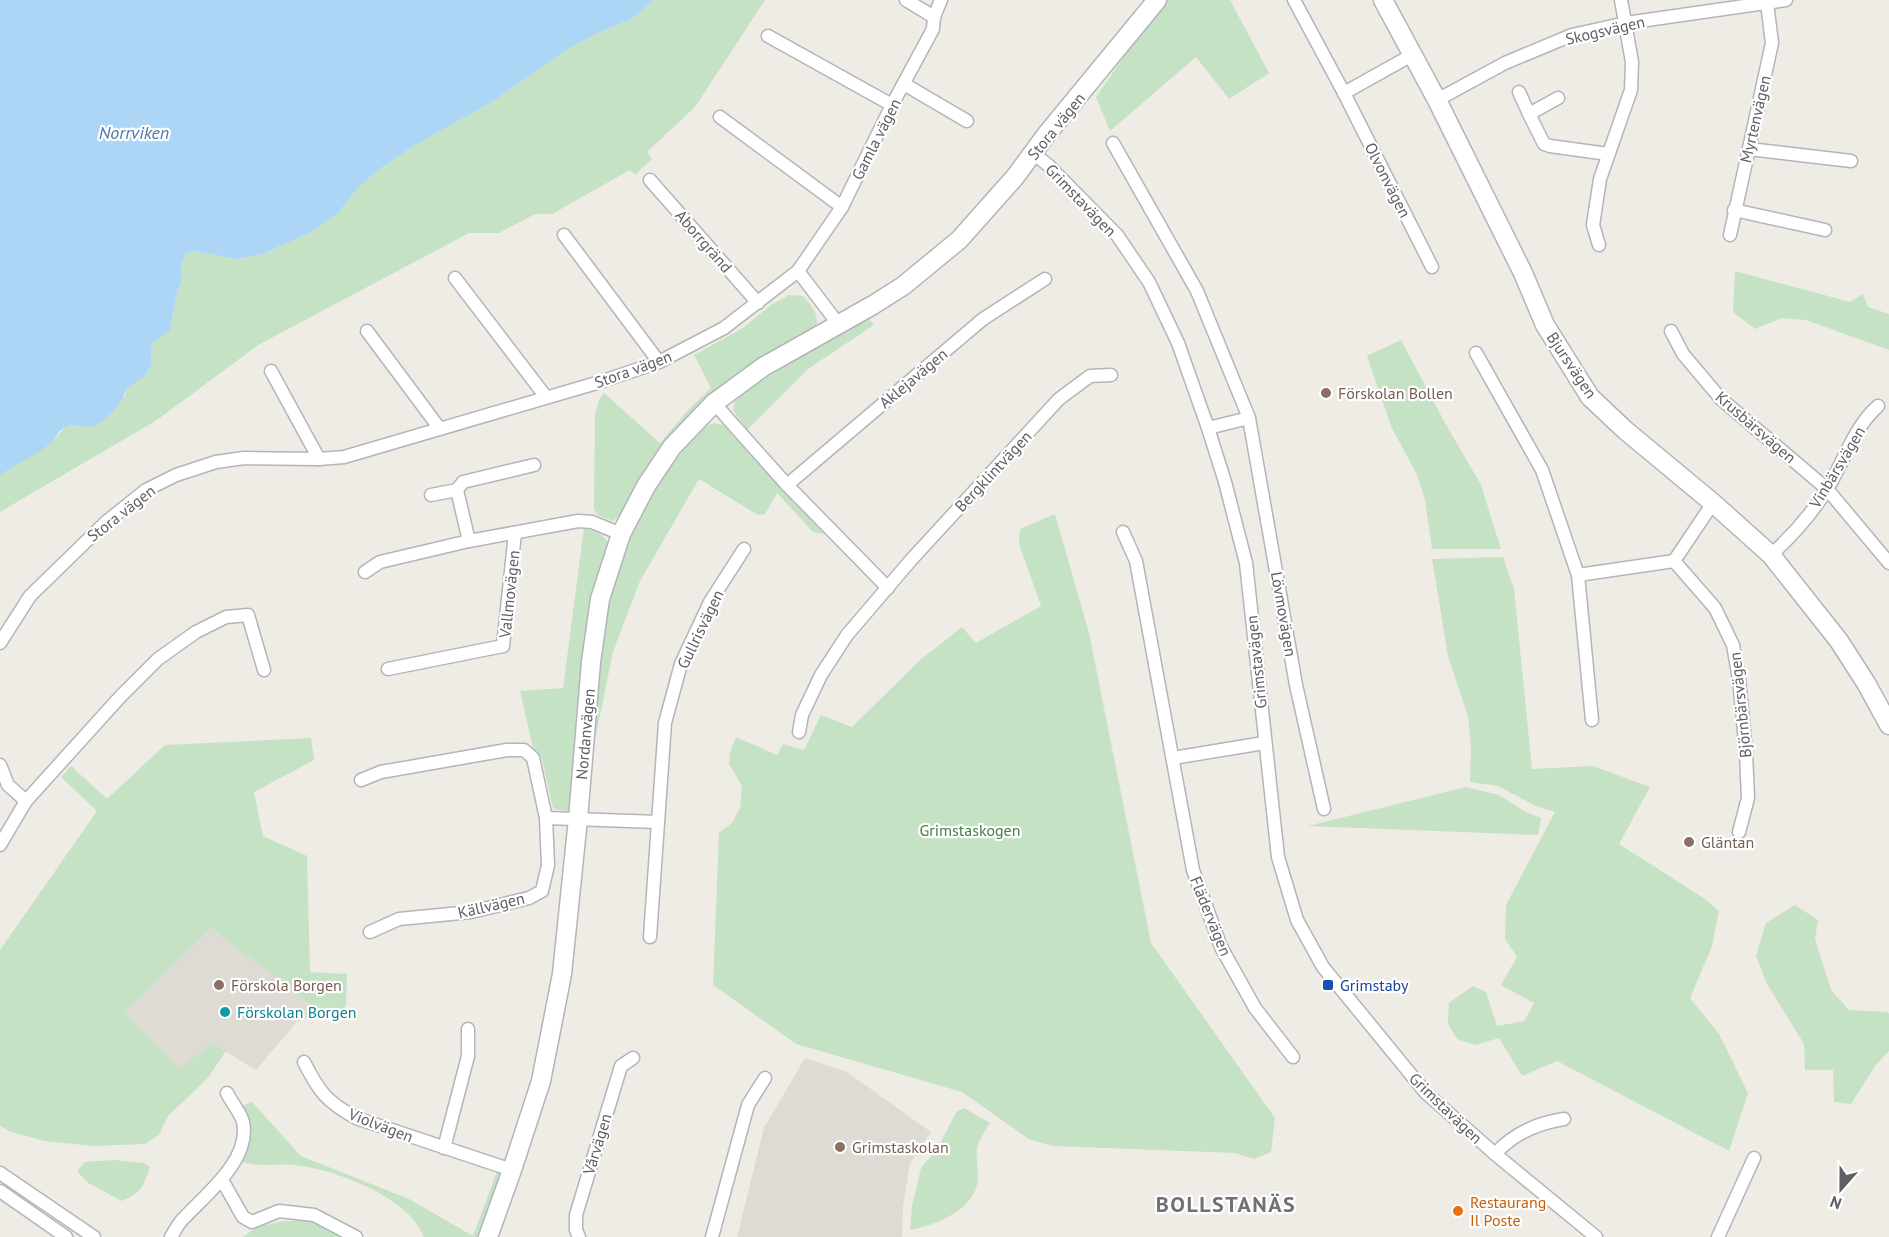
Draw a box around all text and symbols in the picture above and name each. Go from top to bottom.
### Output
street label: Skogsvägen [1563,11,1647,49]
street label: Myrtenvägen [1735,73,1775,165]
street label: Stora vägen [1023,88,1089,164]
street label: Gamla vägen [847,95,905,183]
water label: Norrviken [99,121,169,144]
street label: Olvonvägen [1361,139,1415,221]
street label: Grimstavägen [1041,159,1121,241]
street label: Aborrgränd [671,205,737,277]
street label: Bjursvägen [1543,328,1601,402]
street label: Aklejavägen [875,344,951,412]
street label: Stora vägen [592,346,674,392]
place label: Förskolan Bollen [1338,383,1453,403]
marker: Förskolan Bollen [1319,386,1333,400]
street label: Krusbärsvägen [1712,387,1800,467]
street label: Vinbärsvägen [1804,422,1869,512]
street label: Bergklintvägen [950,426,1036,516]
street label: Stora vägen [83,480,159,546]
street label: Vallmovägen [494,549,524,640]
street label: Lövmovägen [1267,570,1301,658]
street label: Gullrisvägen [672,586,728,672]
street label: Grimstavägen [1241,614,1271,710]
street label: Björnbärsvägen [1725,651,1755,759]
street label: Nordanvägen [571,688,599,780]
park label: Grimstaskogen [920,820,1020,840]
place label: Gläntan [1701,832,1754,852]
marker: Gläntan [1682,835,1696,849]
street label: Flädervägen [1186,873,1236,959]
street label: Källvägen [456,888,526,922]
place label: Förskola Borgen [231,975,342,995]
place label: Grimstaby [1340,975,1409,995]
marker: Förskola Borgen [212,978,226,992]
marker: Grimstaby [1321,978,1335,992]
place label: Förskolan Borgen [237,1002,357,1022]
marker: Förskolan Borgen [218,1005,232,1019]
street label: Grimstavägen [1405,1068,1487,1148]
street label: Violvägen [345,1103,416,1146]
street label: Vårvägen [578,1111,616,1178]
place label: Grimstaskolan [852,1137,949,1157]
marker: Grimstaskolan [833,1140,847,1154]
north arrow [1811,1159,1871,1219]
district label: BOLLSTANÄS [1156,1190,1296,1218]
place label: Restaurang Il Poste [1470,1192,1546,1230]
text: N [1827,1192,1844,1214]
marker: Restaurang Il Poste [1451,1204,1465,1218]

